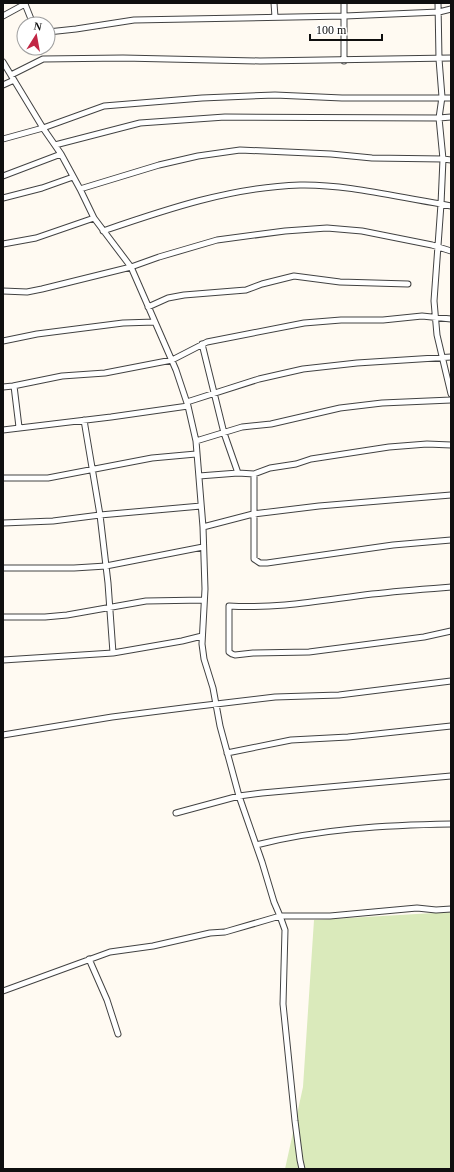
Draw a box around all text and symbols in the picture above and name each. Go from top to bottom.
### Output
north arrow [16,16,56,56]
scale bar [310,16,382,42]
text: N [33,20,43,33]
text: 100 m [316,23,347,37]

